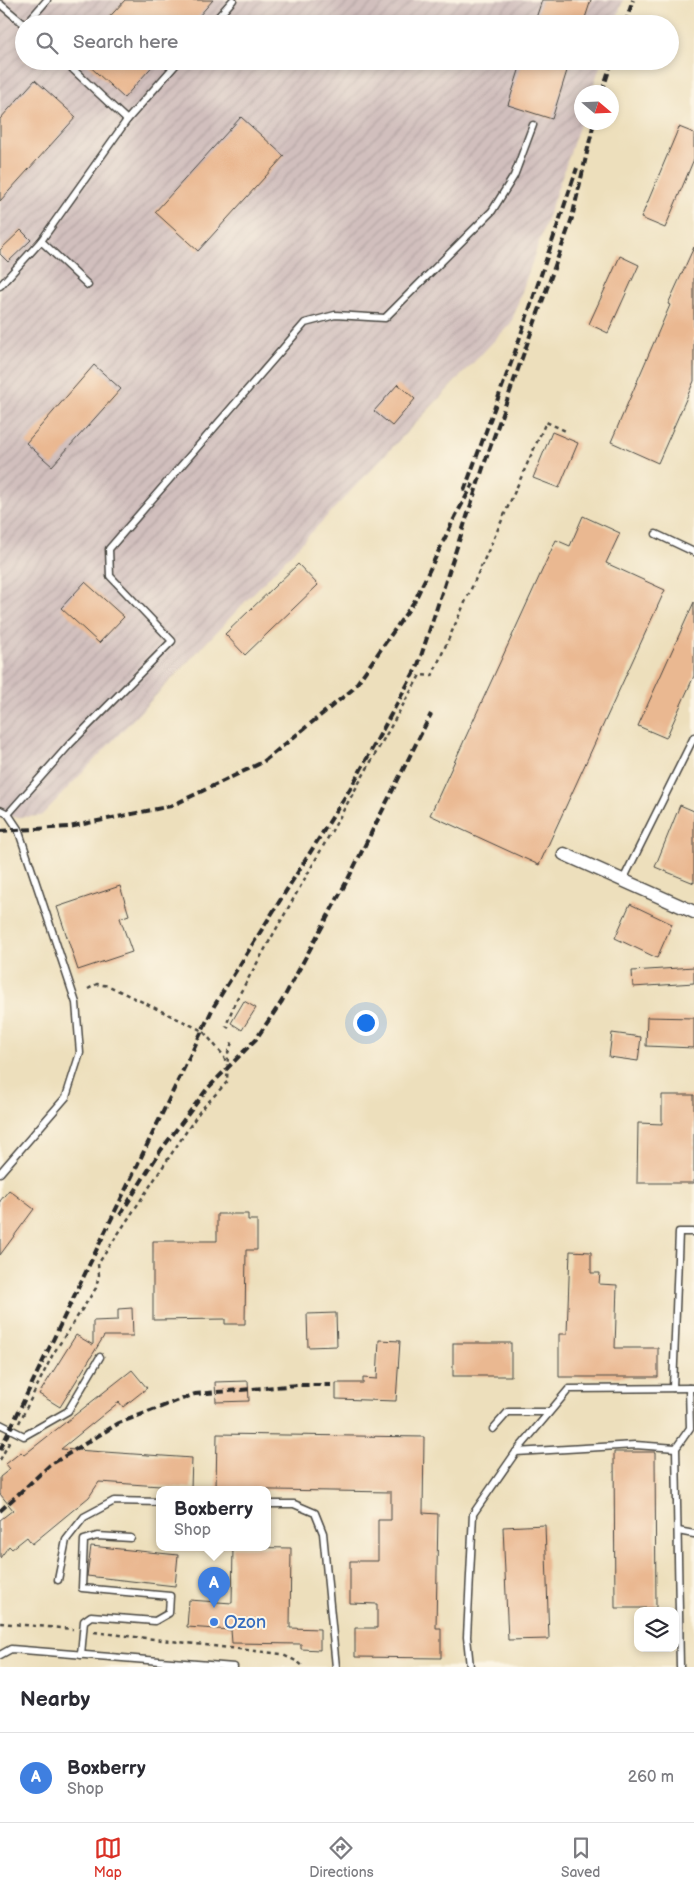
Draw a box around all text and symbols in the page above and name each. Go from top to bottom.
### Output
search box [15,15,679,70]
icon: search [33,29,61,57]
text: Search here [73,31,178,54]
north arrow [574,85,619,130]
your location [353,1010,379,1036]
popup [156,1486,271,1551]
text: Boxberry [174,1498,253,1521]
text: Shop [174,1521,211,1540]
pin: A [198,1567,230,1608]
map controls [634,1607,679,1652]
button: layers [634,1607,679,1652]
place label: Ozon [224,1612,266,1633]
marker: Ozon [208,1616,220,1628]
text: Nearby [20,1687,90,1712]
text: Boxberry [67,1757,146,1780]
text: A [31,1768,41,1787]
text: 260 m [628,1768,674,1787]
text: Shop [67,1780,104,1799]
tab: Map [94,1834,122,1881]
tab: Directions [309,1834,374,1881]
tab: Saved [561,1834,600,1881]

